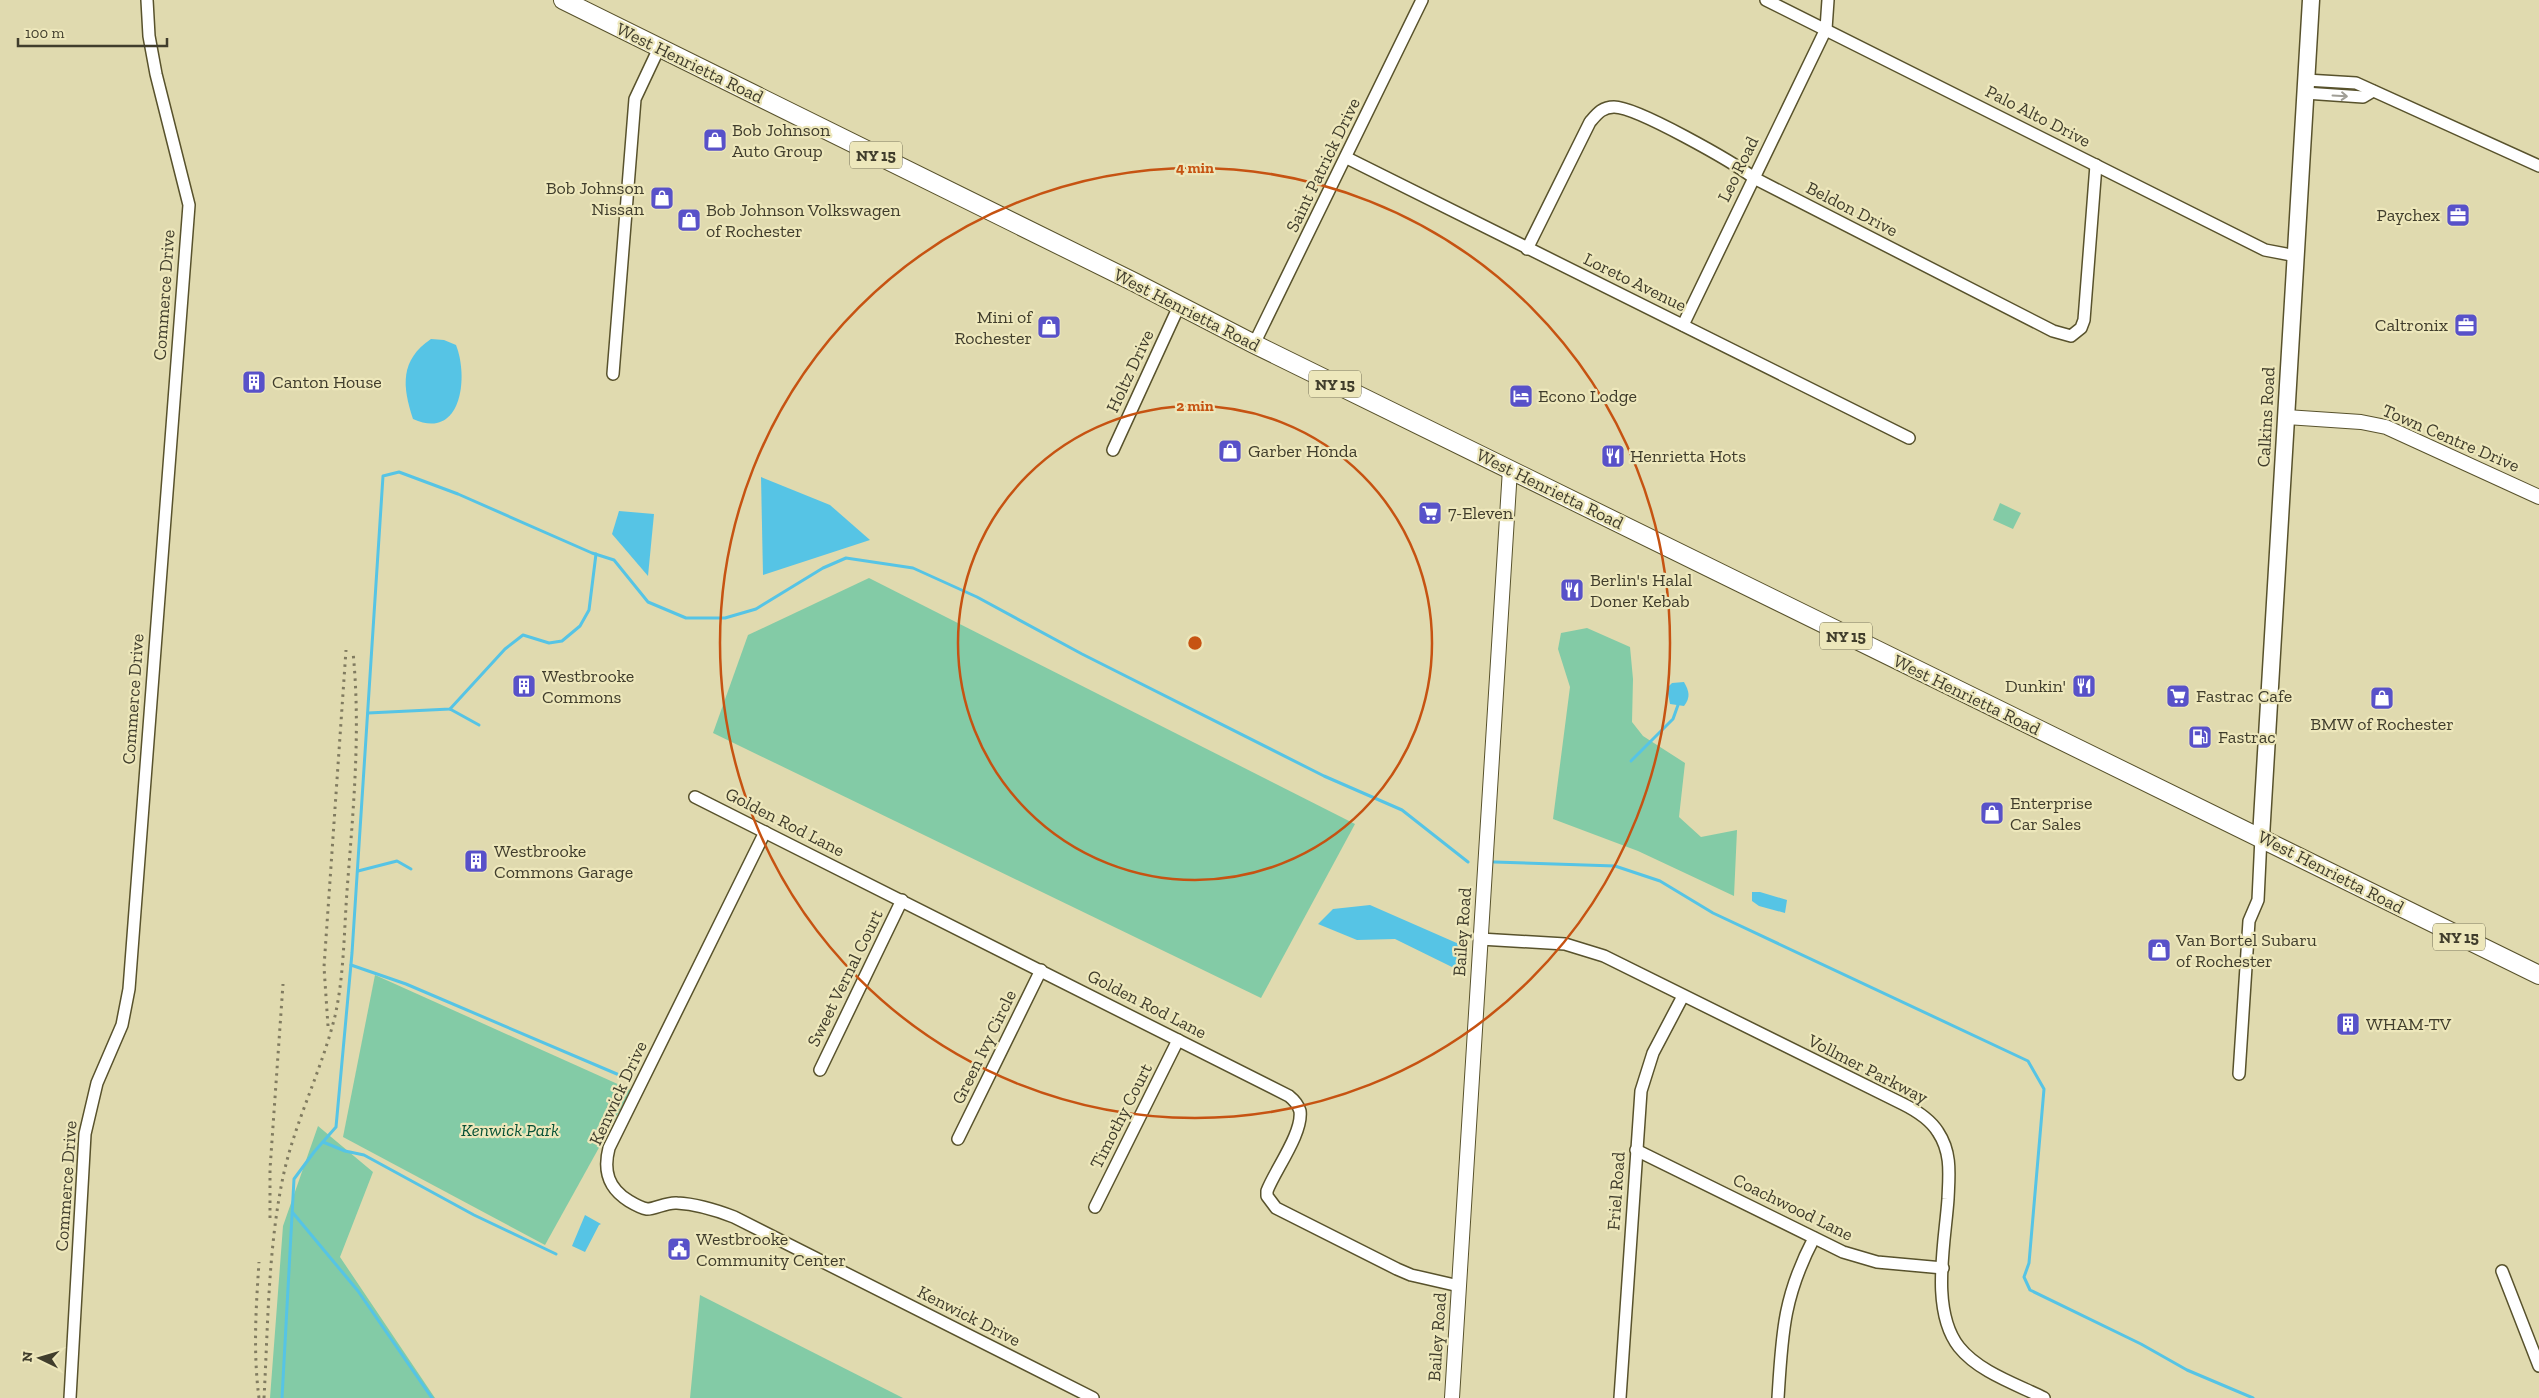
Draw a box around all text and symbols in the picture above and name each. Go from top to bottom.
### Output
scale bar [18,15,166,47]
street label: West Henrietta Road [613,18,767,108]
text: 100 m [25,24,64,42]
street label: Palo Alto Drive [1982,80,2094,152]
one-way arrow [2332,91,2348,100]
street label: Saint Patrick Drive [1281,94,1365,236]
place label: Bob Johnson Auto Group [732,119,831,162]
shop icon: Bob Johnson Auto Group [702,127,728,153]
street label: Leo Road [1713,132,1763,205]
road number: NY 15 [850,142,902,168]
text: 4 min [1176,159,1214,177]
street label: Beldon Drive [1802,176,1902,242]
place label: Bob Johnson Nissan [546,177,645,220]
shop icon: Bob Johnson Nissan [649,185,675,211]
place label: Bob Johnson Volkswagen of Rochester [706,199,901,242]
office icon: Paychex [2445,202,2471,228]
place label: Paychex [2377,204,2440,226]
shop icon: Bob Johnson Volkswagen of Rochester [676,207,702,233]
street label: Commerce Drive [148,229,180,361]
street label: Loreto Avenue [1580,248,1690,316]
street label: West Henrietta Road [1110,264,1264,356]
place label: Mini of Rochester [954,306,1033,349]
office icon: Caltronix [2453,312,2479,338]
shop icon: Mini of Rochester [1036,314,1062,340]
place label: Caltronix [2375,314,2448,336]
street label: Holtz Drive [1101,326,1159,416]
street label: Calkins Road [2252,366,2280,468]
building icon: Canton House [241,369,267,395]
road number: NY 15 [1309,370,1361,398]
place label: Canton House [272,371,382,393]
hotel icon: Econo Lodge [1508,383,1534,409]
place label: Econo Lodge [1538,385,1637,407]
text: 2 min [1176,397,1214,415]
street label: Town Centre Drive [2379,399,2523,477]
shop icon: Garber Honda [1217,438,1243,464]
place label: Garber Honda [1248,440,1358,462]
restaurant icon: Henrietta Hots [1600,443,1626,469]
street label: West Henrietta Road [1473,444,1627,534]
place label: Henrietta Hots [1630,445,1746,467]
supermarket icon: 7-Eleven [1417,500,1443,526]
place label: 7-Eleven [1448,502,1514,524]
place label: Berlin's Halal Doner Kebab [1590,569,1693,612]
restaurant icon: Berlin's Halal Doner Kebab [1559,577,1585,603]
road number: NY 15 [1820,622,1872,650]
street label: Commerce Drive [117,633,149,765]
centre of rings [1186,634,1204,652]
street label: West Henrietta Road [1890,650,2044,740]
place label: Westbrooke Commons [542,665,634,708]
building icon: Westbrooke Commons [511,673,537,699]
restaurant icon: Dunkin' [2071,673,2097,699]
place label: Dunkin' [2005,675,2066,697]
supermarket icon: Fastrac Cafe [2165,683,2191,709]
place label: Fastrac Cafe [2196,685,2292,707]
shop icon: BMW of Rochester [2369,685,2395,711]
place label: BMW of Rochester [2310,713,2454,735]
fuel station icon: Fastrac [2187,724,2213,750]
place label: Fastrac [2218,726,2276,748]
street label: Golden Rod Lane [722,783,848,861]
place label: Enterprise Car Sales [2010,792,2092,835]
shop icon: Enterprise Car Sales [1979,800,2005,826]
street label: West Henrietta Road [2254,826,2408,918]
place label: Westbrooke Commons Garage [494,840,633,883]
building icon: Westbrooke Commons Garage [463,848,489,874]
street label: Bailey Road [1448,887,1476,977]
street label: Sweet Vernal Court [802,906,888,1050]
road number: NY 15 [2433,924,2485,950]
place label: Van Bortel Subaru of Rochester [2175,929,2317,972]
shop icon: Van Bortel Subaru of Rochester [2146,937,2172,963]
street label: Golden Rod Lane [1084,965,1210,1043]
street label: Green Ivy Circle [947,986,1021,1108]
building icon: WHAM-TV [2335,1011,2361,1037]
place label: WHAM-TV [2366,1013,2452,1035]
street label: Vollmer Parkway [1803,1029,1932,1109]
street label: Kenwick Drive [584,1037,652,1149]
street label: Timothy Court [1085,1059,1157,1172]
park label: Kenwick Park [461,1119,559,1141]
street label: Commerce Drive [50,1120,82,1252]
street label: Friel Road [1602,1151,1630,1231]
street label: Coachwood Lane [1729,1168,1857,1246]
place label: Westbrooke Community Center [696,1228,846,1271]
public building icon: Westbrooke Community Center [666,1236,692,1262]
street label: Kenwick Drive [914,1281,1024,1351]
street label: Bailey Road [1423,1292,1451,1382]
north arrow [15,1333,65,1383]
text: N [19,1351,37,1363]

